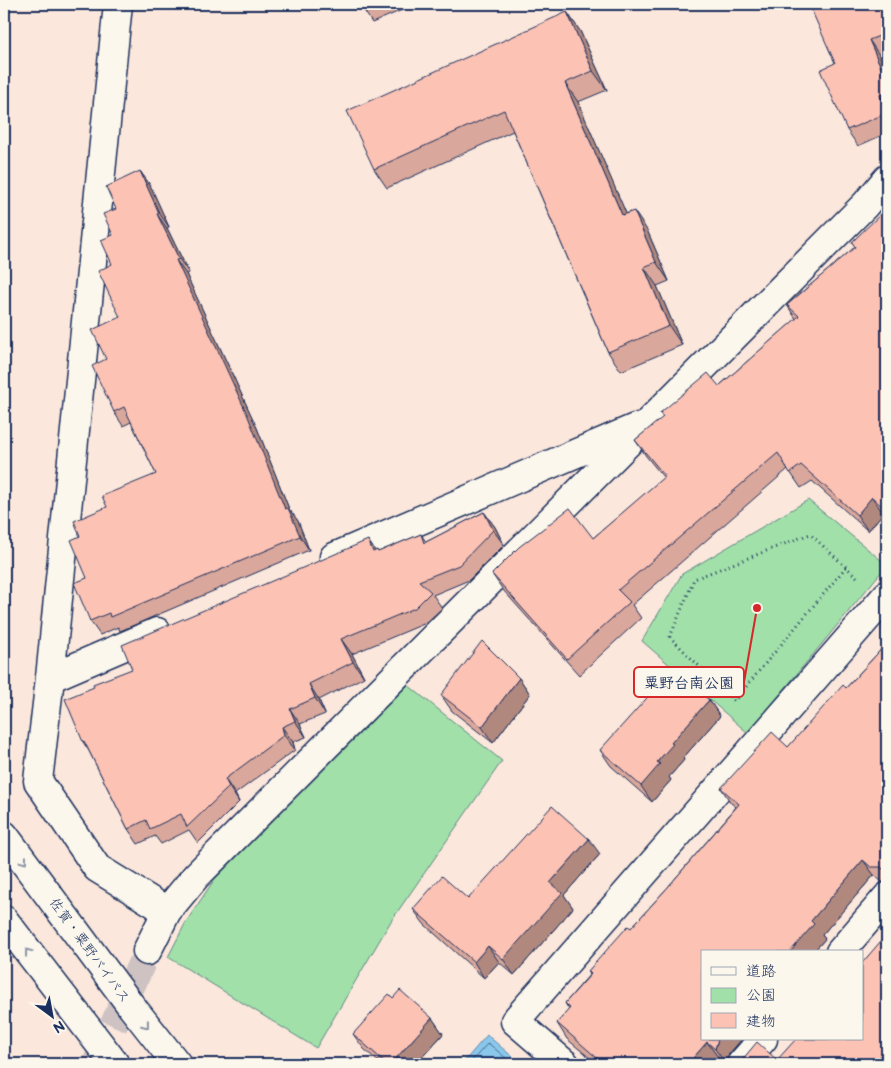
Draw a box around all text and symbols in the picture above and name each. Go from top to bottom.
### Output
callout: 粟野台南公園 [634,667,744,697]
text: 粟野台南公園 [644,674,734,693]
one-way arrow [18,855,27,865]
street label: 佐賀・粟野バイパス [46,894,133,1006]
one-way arrow [26,949,34,958]
legend [701,950,864,1040]
text: 道路 [746,962,776,981]
text: 公園 [746,986,776,1005]
north arrow [28,990,78,1040]
text: 建物 [746,1012,776,1031]
text: N [50,1017,68,1037]
one-way arrow [140,1019,148,1028]

